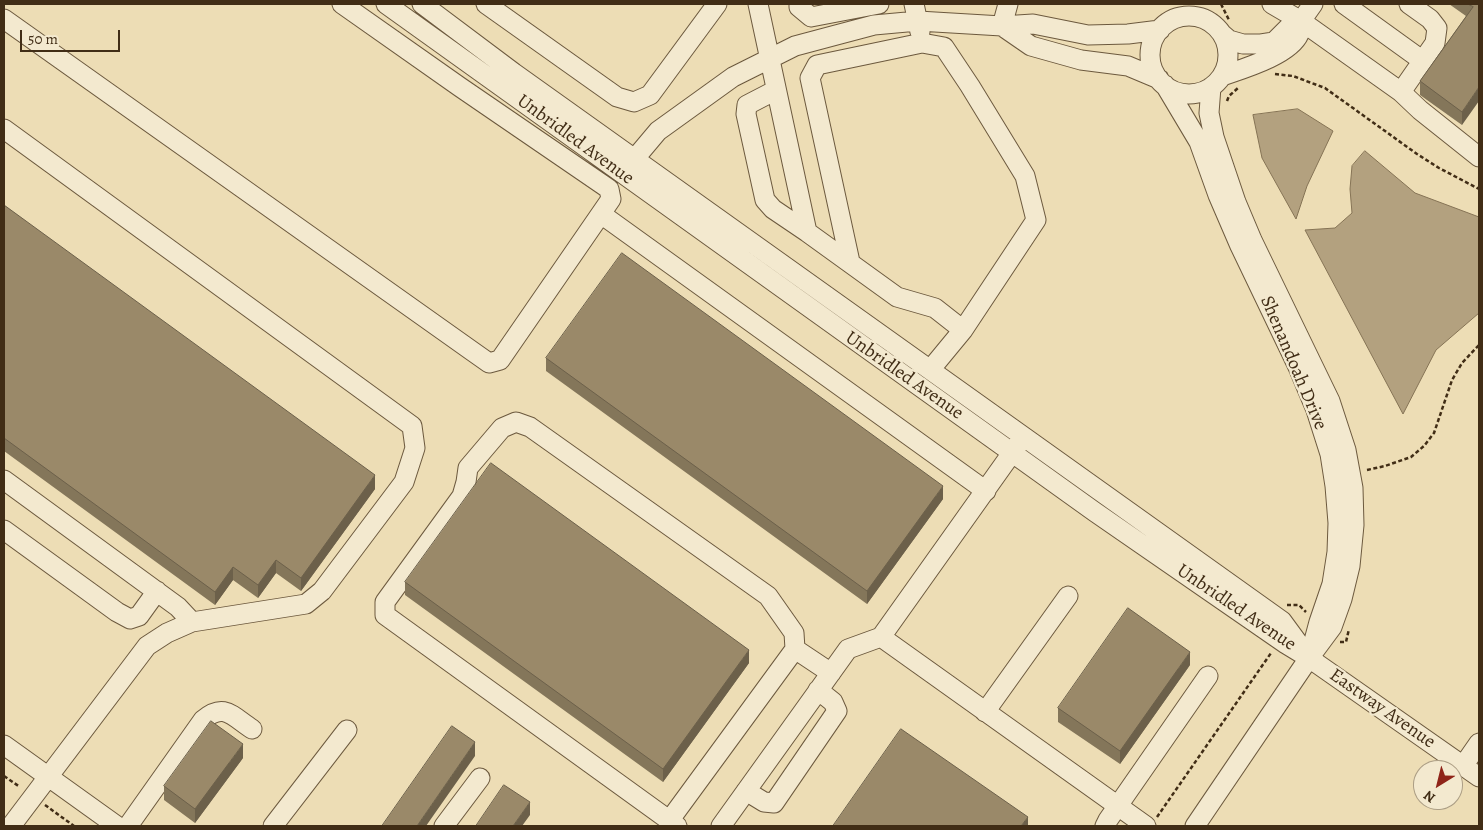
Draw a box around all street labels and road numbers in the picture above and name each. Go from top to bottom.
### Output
street label: Unbridled Avenue [512,90,638,190]
street label: Shenandoah Drive [1255,293,1331,433]
street label: Unbridled Avenue [840,327,968,425]
street label: Unbridled Avenue [1172,560,1300,656]
street label: Eastway Avenue [1325,664,1439,754]

